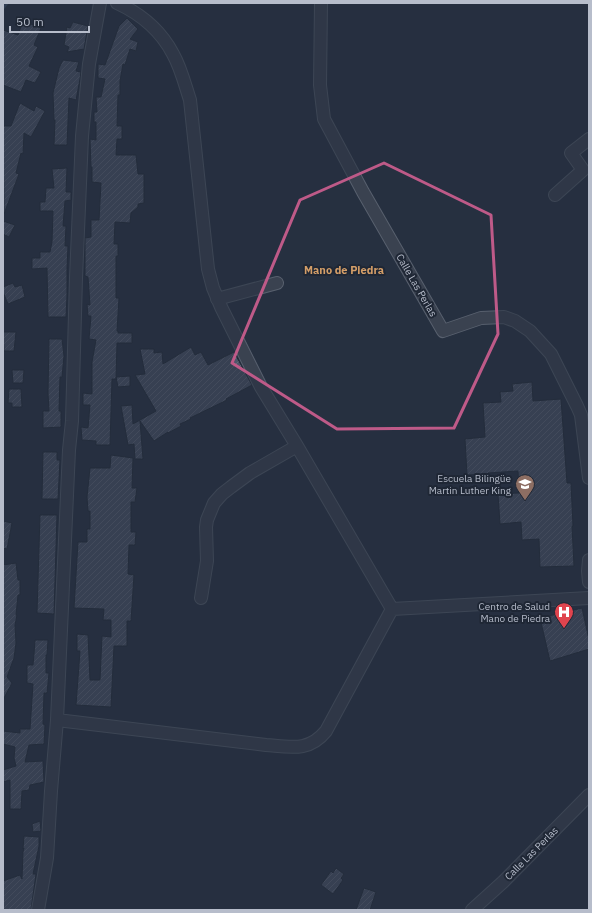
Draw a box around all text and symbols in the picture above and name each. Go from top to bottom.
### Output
scale bar [10,8,89,34]
text: 50 m [16,14,44,29]
street label: Calle Las Perlas [393,252,440,319]
district label: Mano de Piedra [304,263,384,277]
place label: Escuela Bilingüe Martin Luther King [429,472,512,497]
school or university icon: Escuela Bilingüe Martin Luther King [514,473,536,501]
place label: Centro de Salud Mano de Piedra [479,600,551,625]
hospital icon: Centro de Salud Mano de Piedra [553,601,575,629]
street label: Calle Las Perlas [502,824,561,883]

